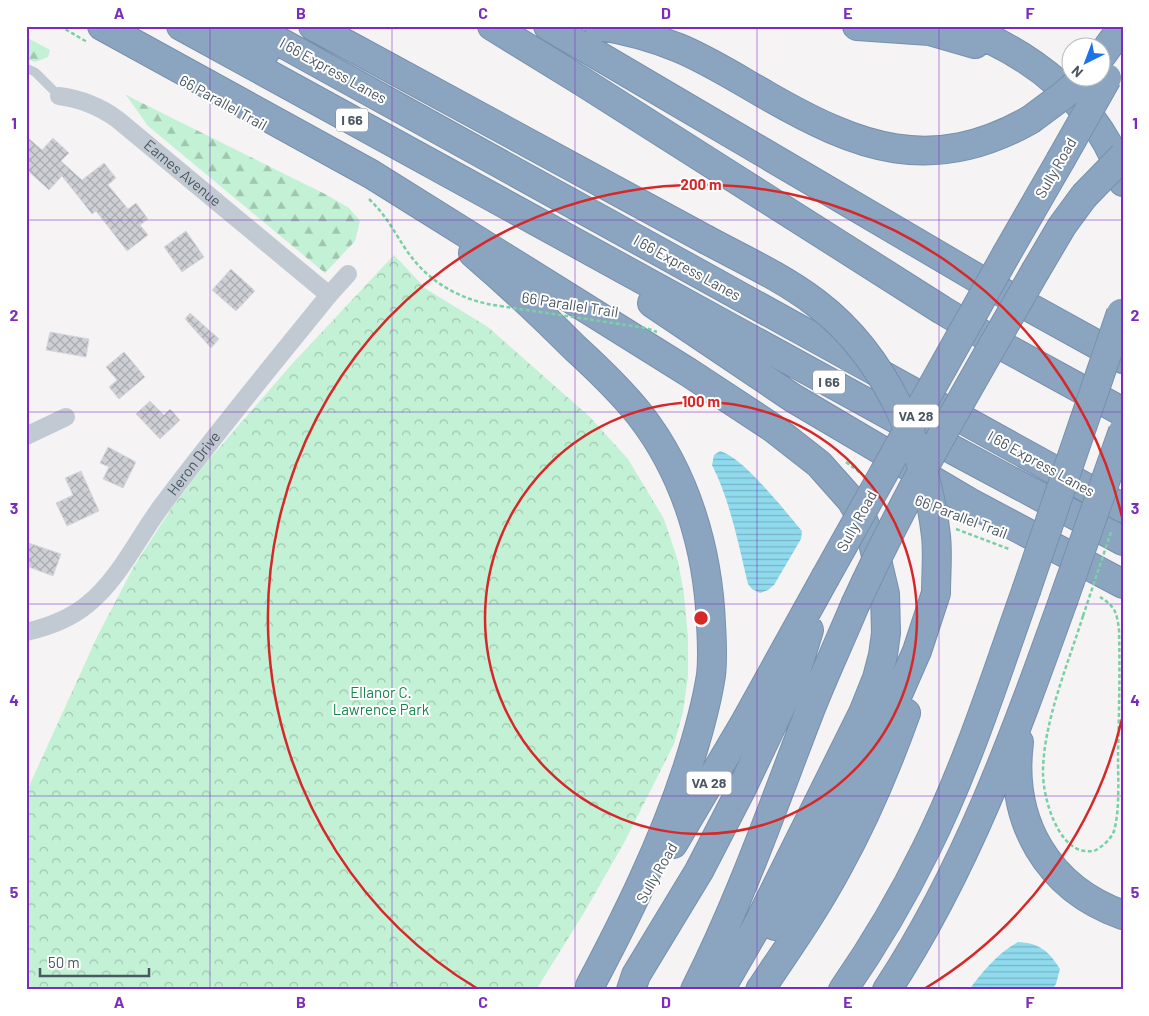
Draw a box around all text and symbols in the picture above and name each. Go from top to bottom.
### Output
text: A [114,3,125,22]
text: B [296,3,306,22]
text: C [478,3,488,22]
text: D [661,3,671,22]
text: E [843,3,853,22]
text: F [1026,3,1035,22]
street label: I 66 Express Lanes [277,33,390,107]
north arrow [1062,38,1112,88]
text: N [1068,63,1086,81]
street label: 66 Parallel Trail [176,71,270,134]
road number: I 66 [336,108,368,132]
text: 1 [11,113,17,132]
text: 1 [1132,113,1138,132]
street label: Sully Road [1031,134,1080,201]
street label: Eames Avenue [141,135,225,210]
text: 200 m [680,175,722,193]
street label: I 66 Express Lanes [631,230,744,304]
street label: 66 Parallel Trail [521,287,620,321]
text: 2 [10,305,19,324]
text: 2 [1131,305,1140,324]
road number: I 66 [813,371,845,394]
text: 100 m [682,392,720,410]
road number: VA 28 [894,404,938,428]
street label: I 66 Express Lanes [985,426,1098,500]
street label: Heron Drive [163,427,223,498]
street label: Sully Road [832,487,880,554]
street label: 66 Parallel Trail [913,490,1010,542]
text: 3 [10,498,18,517]
text: 3 [1131,498,1139,517]
centre of rings [692,609,710,627]
park label: Ellanor C. Lawrence Park [333,683,430,718]
text: 4 [9,690,19,709]
text: 4 [1130,690,1140,709]
road number: VA 28 [686,771,732,794]
street label: Sully Road [632,839,681,906]
text: 5 [10,882,19,901]
text: 5 [1131,882,1140,901]
scale bar [40,946,149,978]
text: 50 m [48,953,80,971]
text: A [114,992,125,1011]
text: B [296,992,306,1011]
text: C [478,992,488,1011]
text: D [661,992,671,1011]
text: E [843,992,853,1011]
text: F [1026,992,1035,1011]

